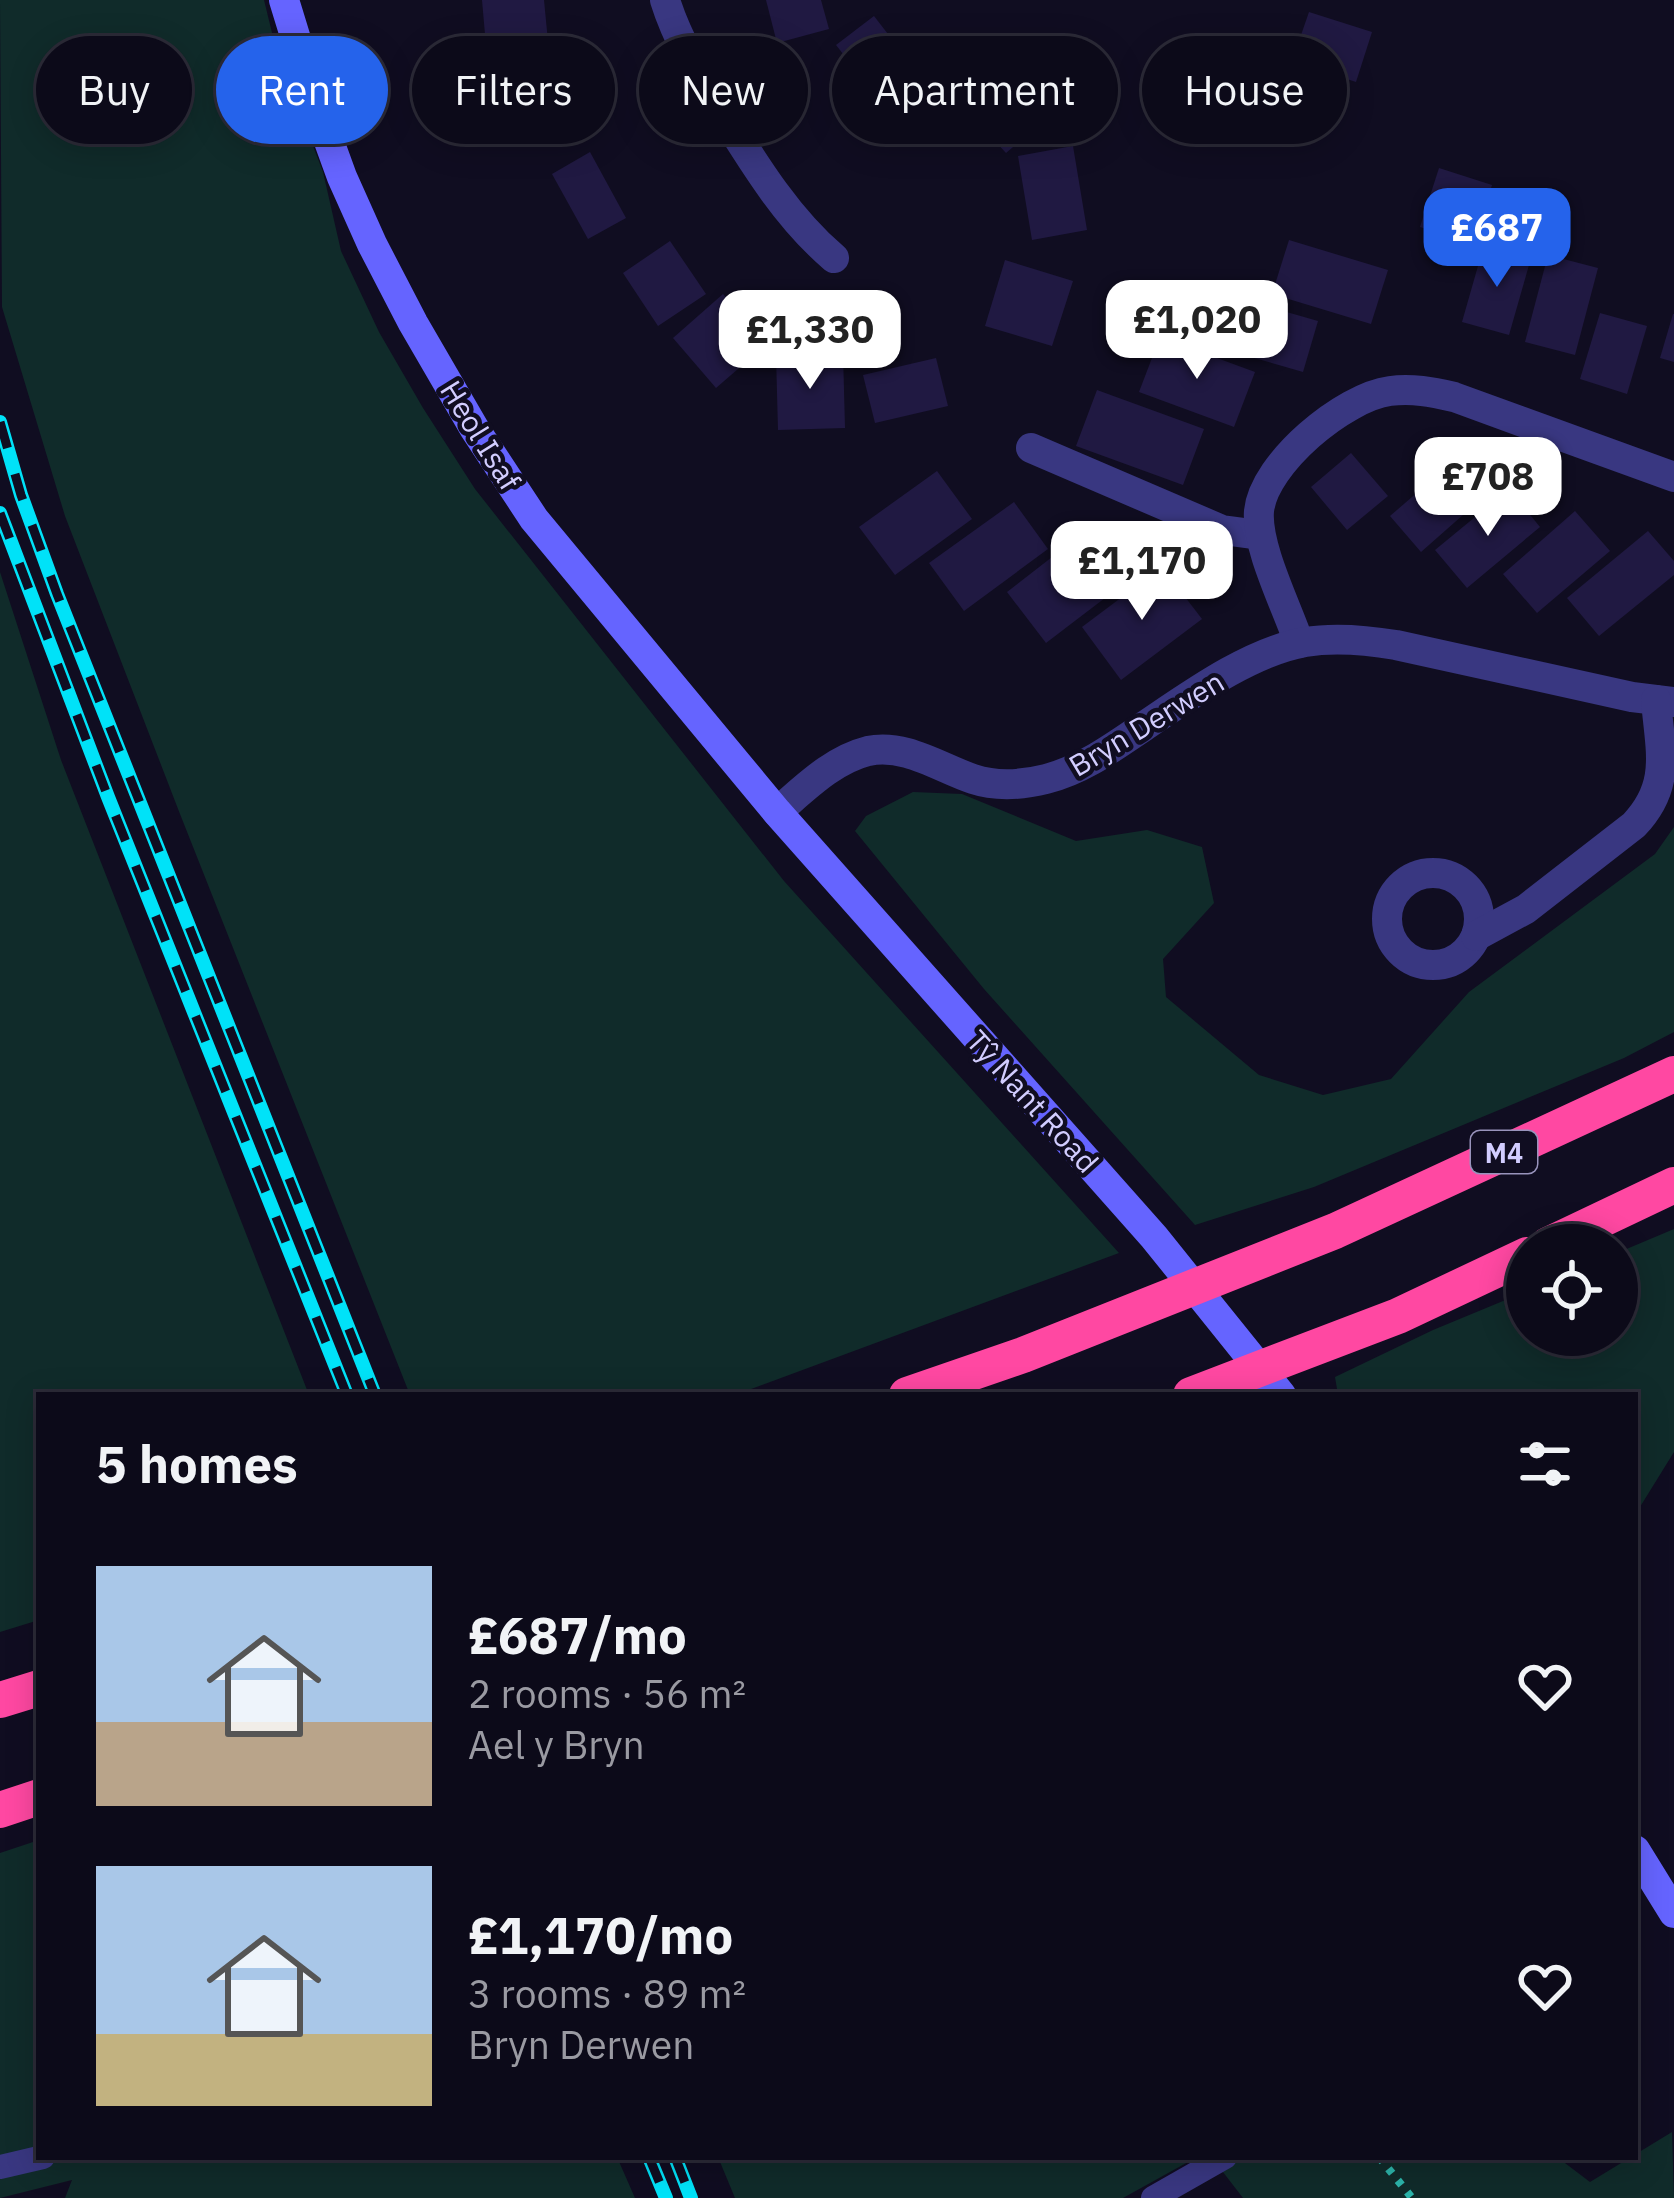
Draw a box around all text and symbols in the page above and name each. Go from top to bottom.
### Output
chip: Buy [36,36,192,144]
chip: Rent [216,36,388,144]
chip: Filters [412,36,615,144]
chip: New [639,36,808,144]
chip: Apartment [832,36,1118,144]
chip: House [1142,36,1347,144]
pin: £687 [1426,188,1568,290]
text: £687 [1451,201,1543,252]
pin: £1,020 [1099,280,1295,382]
pin: £1,330 [712,290,908,392]
text: £1,020 [1133,293,1261,344]
text: £1,330 [746,303,874,354]
street label: Heol Isaf [432,373,530,497]
pin: £708 [1417,437,1559,539]
text: £708 [1442,450,1534,501]
pin: £1,170 [1044,521,1240,623]
text: £1,170 [1078,534,1206,585]
street label: Bryn Derwen [1061,661,1231,785]
street label: Tŷ Nant Road [959,1021,1107,1181]
road number: M4 [1471,1131,1537,1173]
map controls [1506,1224,1638,1356]
button: locate [1506,1224,1638,1356]
text: 5 homes [96,1431,298,1497]
icon: filters [1512,1431,1578,1497]
text: £687/mo [468,1602,687,1668]
icon: home [192,1614,336,1758]
icon: heart [1512,1653,1578,1719]
text: 2 rooms · 56 m² [468,1668,746,1719]
text: Ael y Bryn [468,1719,645,1770]
text: £1,170/mo [468,1902,733,1968]
icon: home [192,1914,336,2058]
icon: heart [1512,1953,1578,2019]
text: 3 rooms · 89 m² [468,1968,746,2019]
text: Bryn Derwen [468,2019,694,2070]

